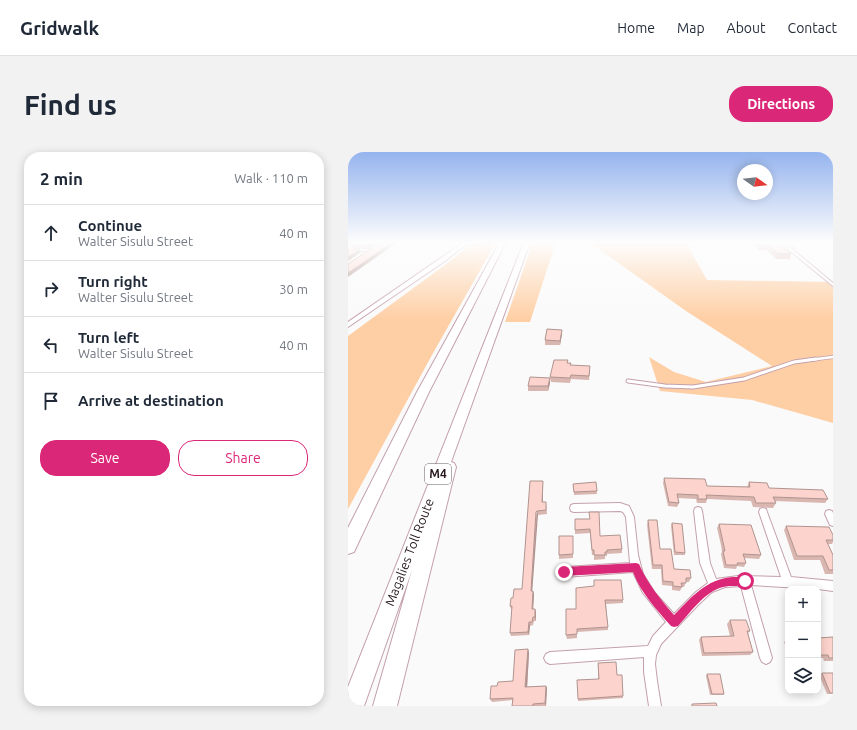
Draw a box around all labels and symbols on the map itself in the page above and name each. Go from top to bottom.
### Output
north arrow [737,164,773,200]
road number: M4 [425,464,451,484]
street label: Magalies Toll Route [382,496,436,608]
route end [555,563,573,581]
route start [736,572,754,590]

